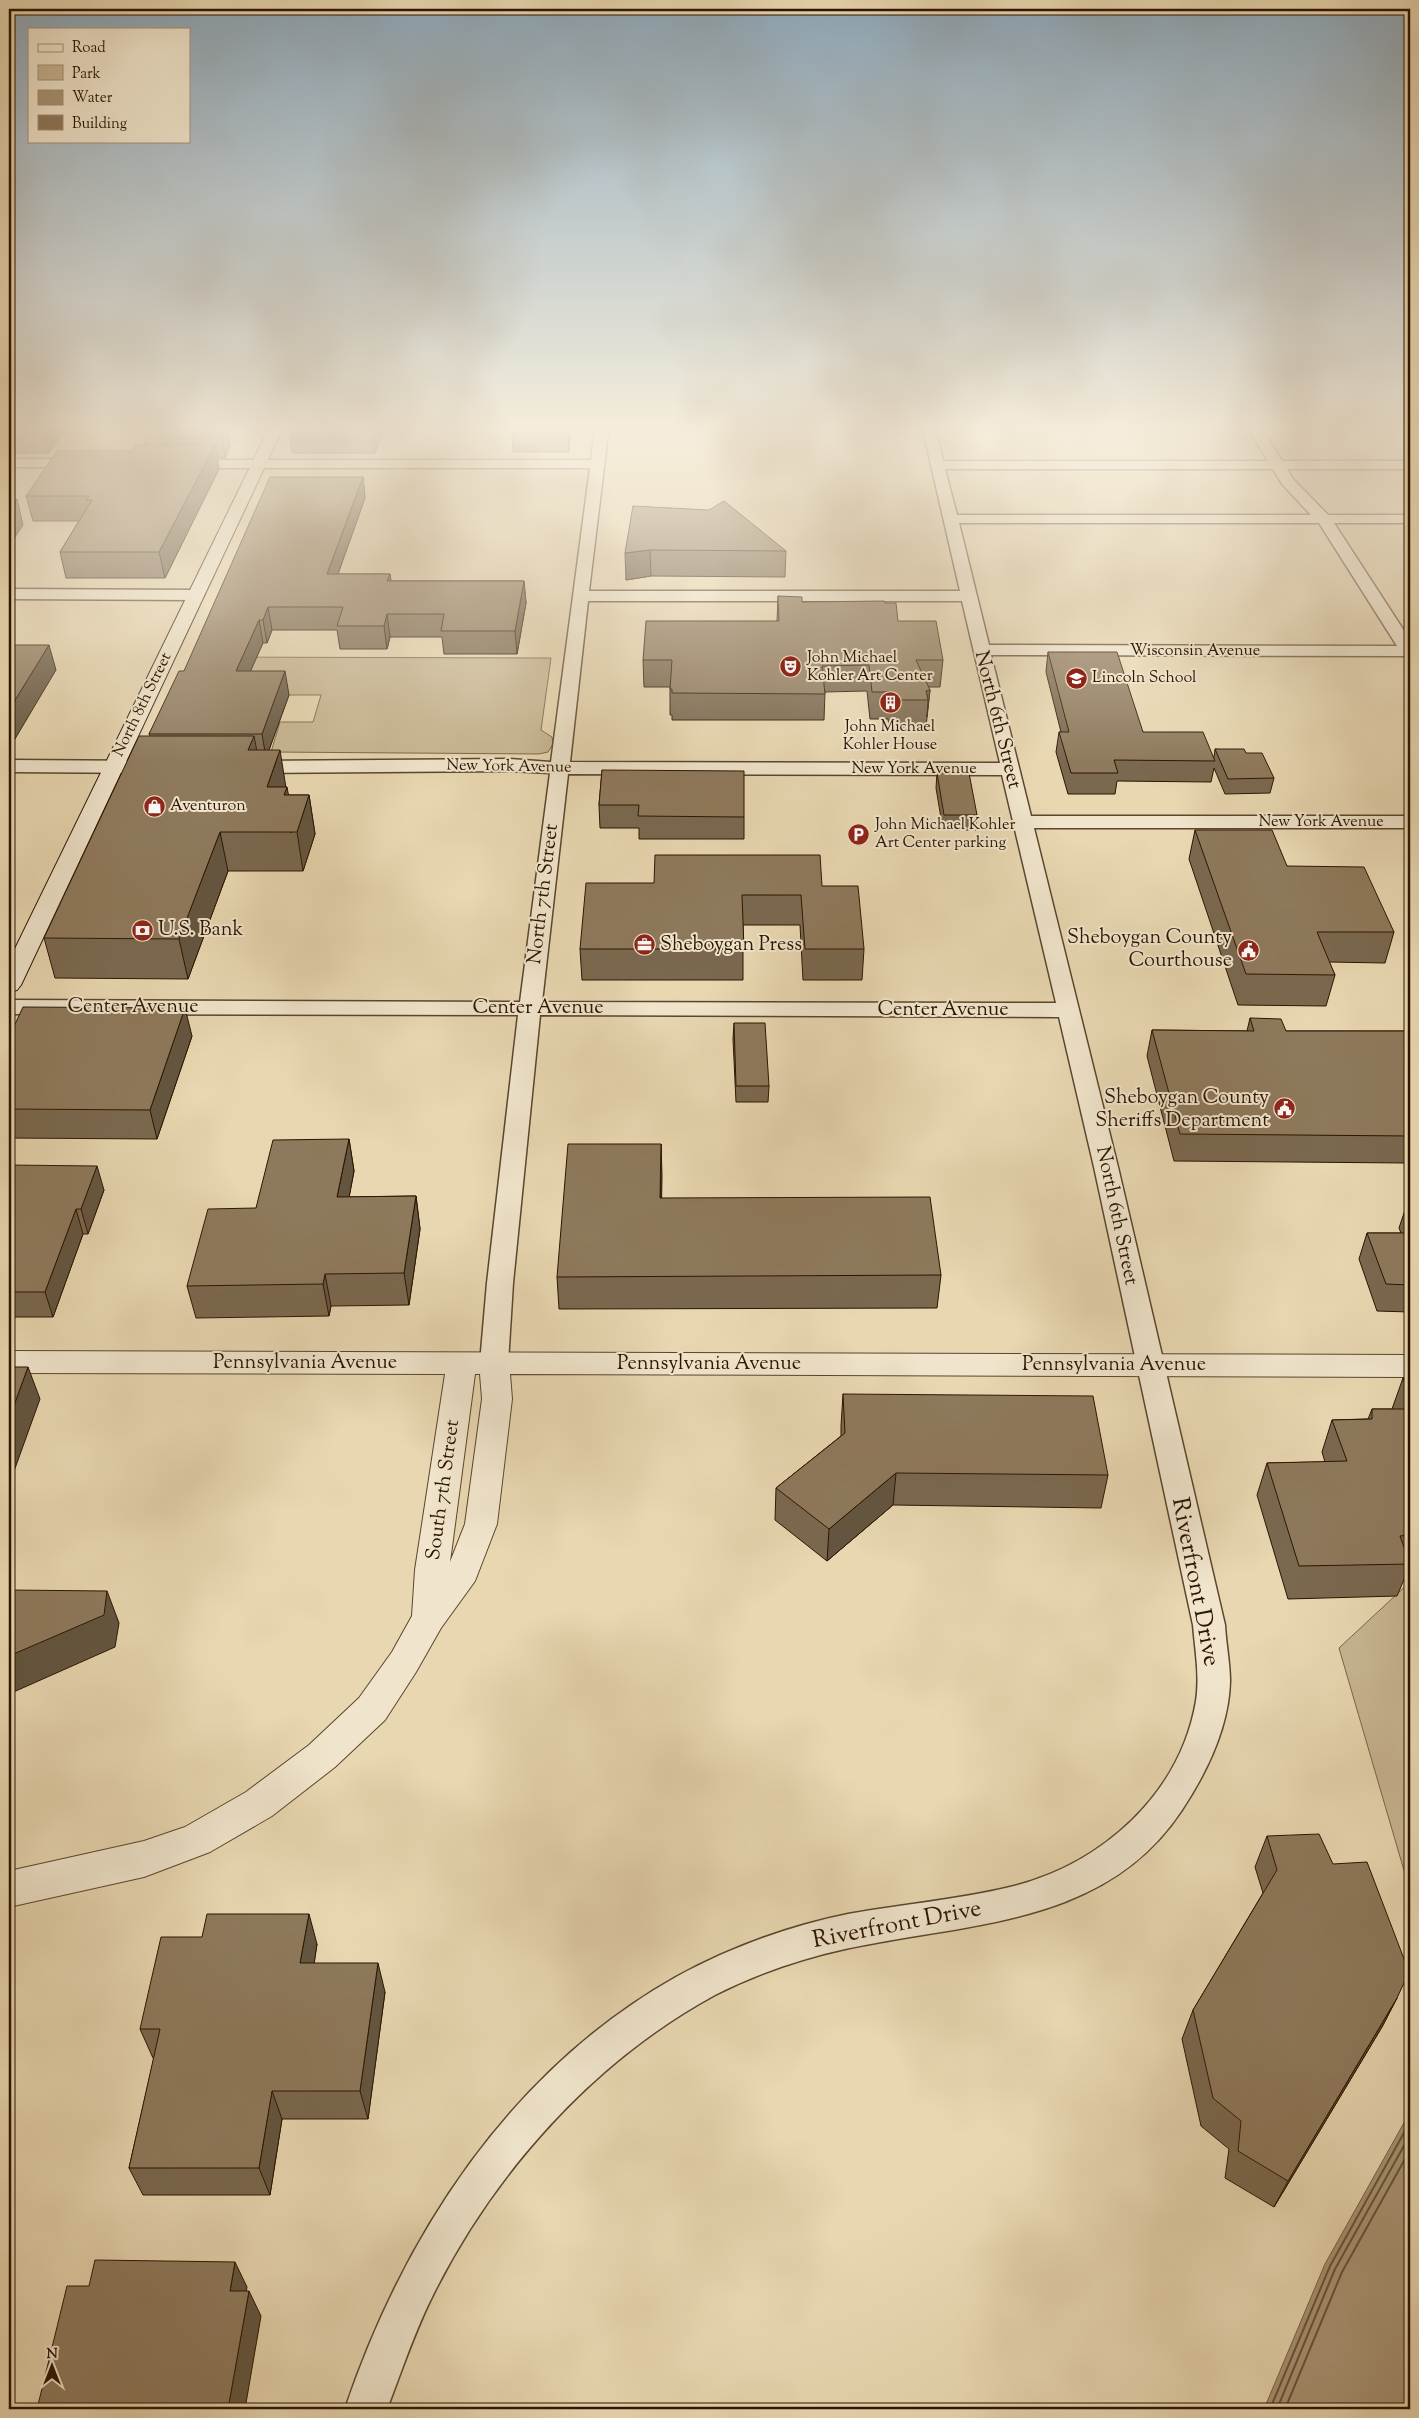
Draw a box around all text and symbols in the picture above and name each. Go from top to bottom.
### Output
legend [28,28,190,142]
text: Road [72,38,106,59]
text: Park [72,64,101,85]
text: Water [72,88,113,109]
text: Building [72,114,127,135]
street label: Wisconsin Avenue [1130,640,1260,663]
place label: John Michael Kohler Art Center [806,647,933,688]
street label: North 6th Street [966,648,1028,792]
street label: North 8th Street [108,649,178,761]
theatre icon: John Michael Kohler Art Center [779,655,803,679]
school or university icon: Lincoln School [1064,666,1088,690]
place label: Lincoln School [1092,667,1197,690]
building icon: John Michael Kohler House [878,691,902,715]
place label: John Michael Kohler House [843,716,937,757]
street label: New York Avenue [446,754,572,780]
street label: New York Avenue [851,758,977,781]
shop icon: Aventuron [142,794,166,818]
place label: Aventuron [170,795,246,818]
street label: New York Avenue [1258,811,1384,834]
place label: John Michael Kohler Art Center parking [874,814,1015,855]
street label: North 7th Street [521,822,567,966]
parking icon: John Michael Kohler Art Center parking [847,822,871,846]
place label: U.S. Bank [158,916,244,945]
bank icon: U.S. Bank [130,918,154,942]
place label: Sheboygan County Courthouse [1067,924,1232,976]
place label: Sheboygan Press [660,931,802,960]
office icon: Sheboygan Press [632,933,656,957]
public building icon: Sheboygan County Courthouse [1236,938,1260,962]
street label: Center Avenue [67,993,199,1022]
street label: Center Avenue [472,994,604,1023]
street label: Center Avenue [877,996,1009,1025]
place label: Sheboygan County Sheriffs Department [1095,1084,1269,1136]
public building icon: Sheboygan County Sheriffs Department [1273,1097,1297,1121]
street label: North 6th Street [1087,1144,1145,1288]
street label: Pennsylvania Avenue [213,1349,397,1378]
street label: Pennsylvania Avenue [617,1350,801,1379]
street label: Pennsylvania Avenue [1022,1351,1206,1380]
street label: South 7th Street [420,1418,468,1562]
street label: Riverfront Drive [1162,1495,1228,1669]
street label: Riverfront Drive [810,1892,984,1958]
north arrow [28,2340,78,2390]
text: N [46,2345,58,2365]

